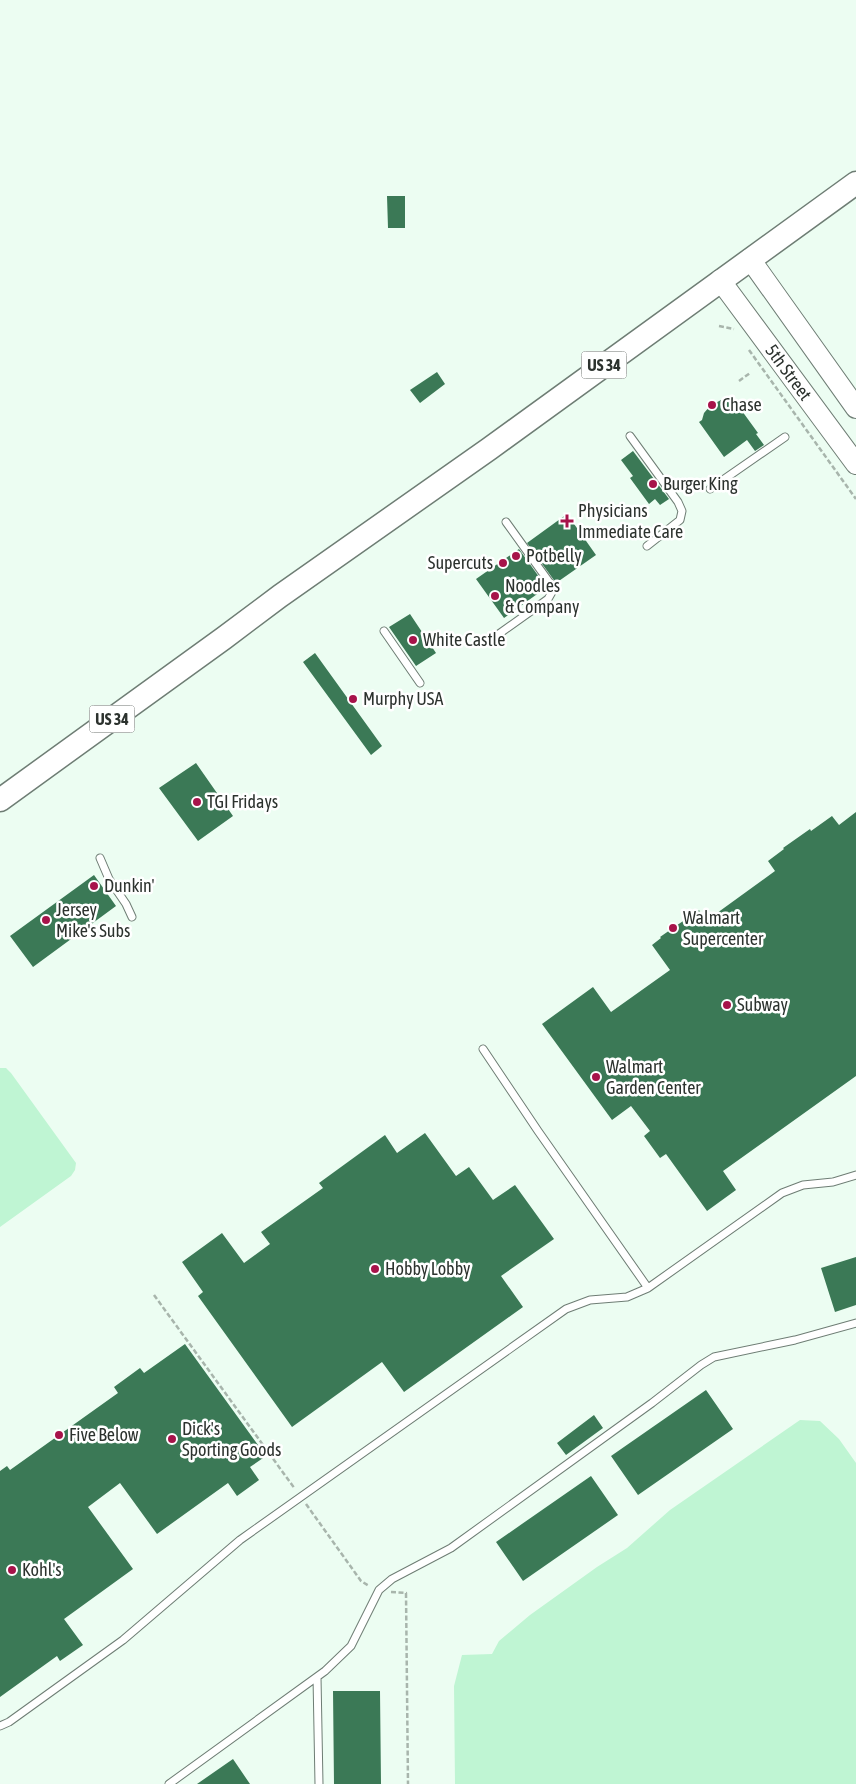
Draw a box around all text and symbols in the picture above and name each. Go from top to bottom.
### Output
street label: 5th Street [761,340,816,404]
road number: US 34 [582,352,626,378]
place label: Chase [722,394,762,415]
marker: Chase [706,399,718,411]
place label: Burger King [663,473,738,494]
marker: Burger King [647,478,659,490]
place label: Physicians Immediate Care [578,500,683,542]
marker: Physicians Immediate Care [560,514,574,528]
place label: Potbelly [526,545,582,566]
marker: Potbelly [510,550,522,562]
place label: Supercuts [428,552,493,573]
marker: Supercuts [497,557,509,569]
place label: Noodles & Company [505,575,579,617]
marker: Noodles & Company [489,590,501,602]
place label: White Castle [423,629,505,650]
marker: White Castle [407,634,419,646]
place label: Murphy USA [363,688,443,709]
marker: Murphy USA [347,693,359,705]
road number: US 34 [90,706,134,732]
place label: TGI Fridays [207,791,278,812]
marker: TGI Fridays [191,796,203,808]
place label: Dunkin' [104,875,154,896]
marker: Dunkin' [88,880,100,892]
place label: Jersey Mike's Subs [56,899,130,941]
place label: Walmart Supercenter [683,907,764,949]
marker: Jersey Mike's Subs [40,914,52,926]
marker: Walmart Supercenter [667,922,679,934]
place label: Subway [737,994,788,1015]
marker: Subway [721,999,733,1011]
place label: Walmart Garden Center [606,1056,701,1098]
marker: Walmart Garden Center [590,1071,602,1083]
place label: Hobby Lobby [385,1258,470,1279]
marker: Hobby Lobby [369,1263,381,1275]
place label: Dick's Sporting Goods [182,1418,281,1460]
place label: Five Below [69,1424,139,1445]
marker: Five Below [53,1429,65,1441]
marker: Dick's Sporting Goods [166,1433,178,1445]
place label: Kohl's [22,1559,62,1580]
marker: Kohl's [6,1564,18,1576]

